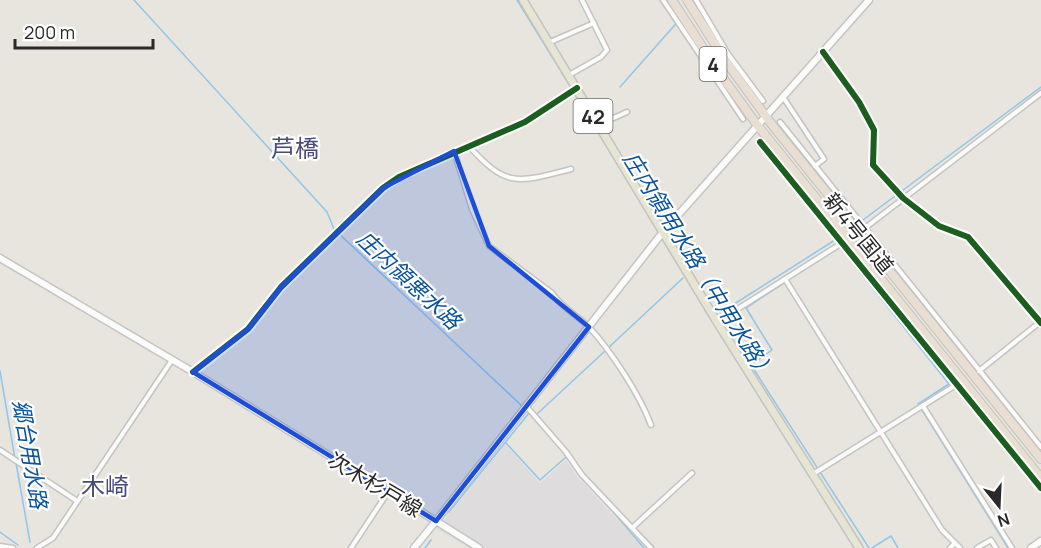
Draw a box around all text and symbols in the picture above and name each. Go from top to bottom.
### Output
scale bar [15,12,153,50]
text: 200 m [24,20,75,44]
road number: 4 [700,47,726,81]
road number: 42 [574,99,612,133]
district label: 芦橋 [271,131,319,164]
water label: 庄内領用水路（中用水路） [616,146,782,386]
street label: 新4号国道 [818,187,900,279]
water label: 庄内領悪水路 [350,224,469,337]
water label: 郷台用水路 [6,397,55,513]
street label: 次木杉戸線 [323,445,427,523]
district label: 木崎 [81,469,129,502]
north arrow [969,476,1029,536]
text: N [995,508,1013,533]

